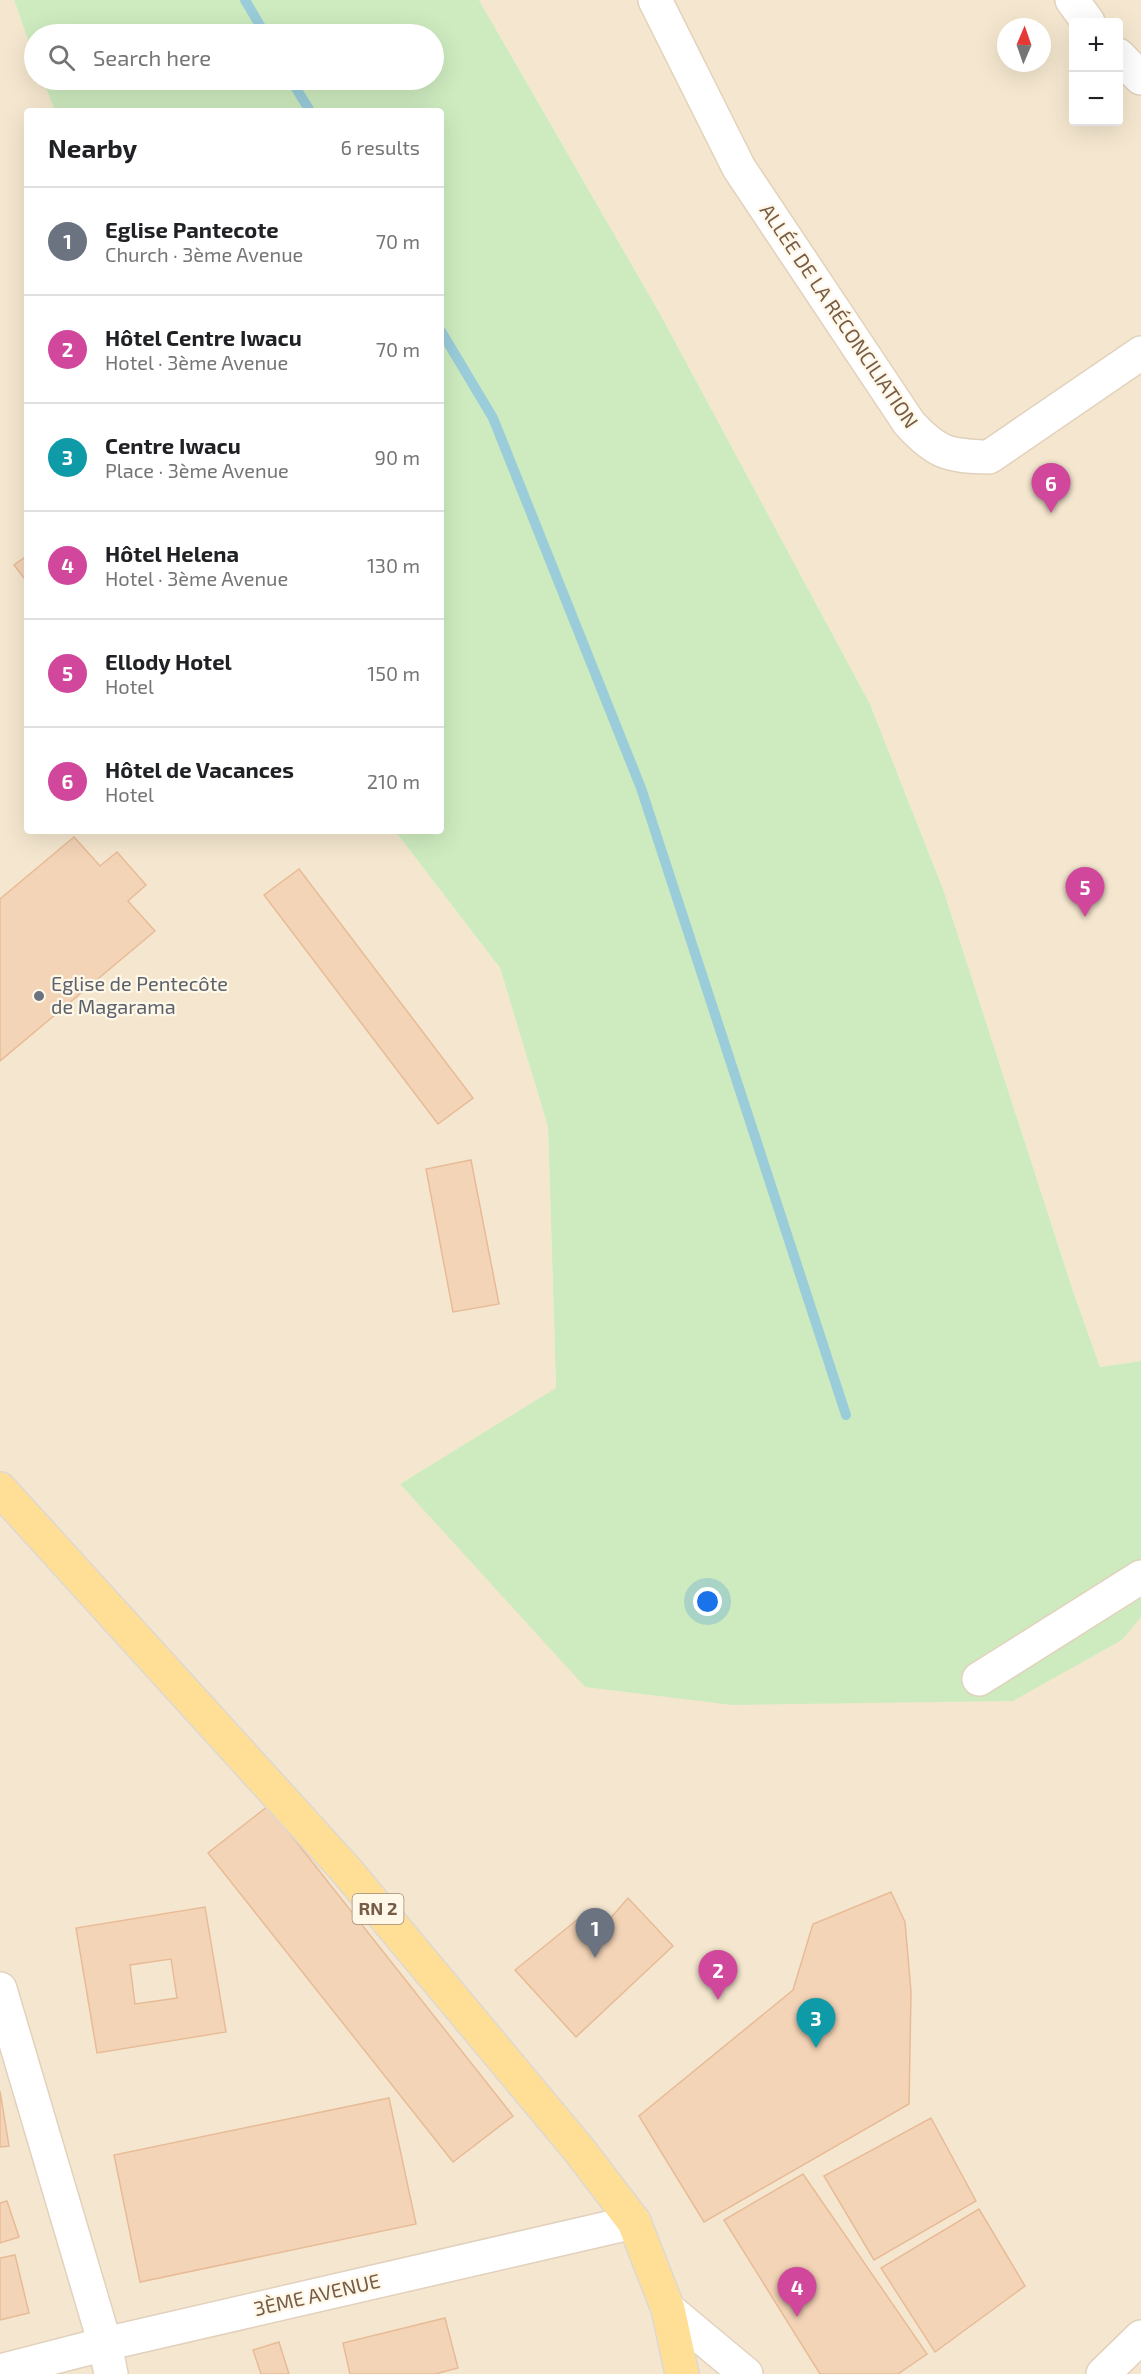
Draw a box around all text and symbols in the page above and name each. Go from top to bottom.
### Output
north arrow [997,18,1051,72]
map controls [1069,18,1123,126]
button: + [1069,18,1123,72]
search box [24,24,444,90]
icon: search [45,41,78,74]
text: Search here [93,44,211,70]
button: − [1069,72,1123,126]
text: Nearby [48,132,137,163]
text: 6 results [340,135,420,159]
street label: ALLÉE DE LA RÉCONCILIATION [756,199,924,432]
text: Eglise Pantecote [105,216,279,242]
text: 1 [63,229,72,253]
text: 70 m [376,229,420,253]
text: Church · 3ème Avenue [105,242,303,266]
text: Hôtel Centre Iwacu [105,324,302,350]
text: 2 [62,337,73,361]
text: 70 m [376,337,420,361]
text: Hotel · 3ème Avenue [105,350,288,374]
text: Centre Iwacu [105,432,241,458]
text: 3 [62,445,73,469]
text: 90 m [375,445,420,469]
text: Place · 3ème Avenue [105,458,289,482]
pin: 6 [1032,464,1070,513]
text: Hôtel Helena [105,540,239,566]
text: 4 [61,553,74,577]
text: 130 m [367,553,420,577]
text: Hotel · 3ème Avenue [105,566,288,590]
text: Ellody Hotel [105,648,232,674]
text: 5 [62,661,73,685]
text: 150 m [367,661,420,685]
text: Hotel [105,674,154,698]
text: Hôtel de Vacances [105,756,294,782]
text: 6 [62,769,73,793]
text: 210 m [367,769,420,793]
text: Hotel [105,782,154,806]
pin: 5 [1066,868,1104,917]
place label: Eglise de Pentecôte de Magarama [51,971,228,1018]
marker: Eglise de Pentecôte de Magarama [32,989,46,1003]
your location [693,1587,722,1616]
road number: RN 2 [352,1894,404,1924]
pin: 1 [576,1908,614,1958]
pin: 2 [698,1950,738,2000]
pin: 3 [796,1998,836,2048]
street label: 3ÈME AVENUE [251,2268,382,2320]
pin: 4 [778,2268,816,2317]

